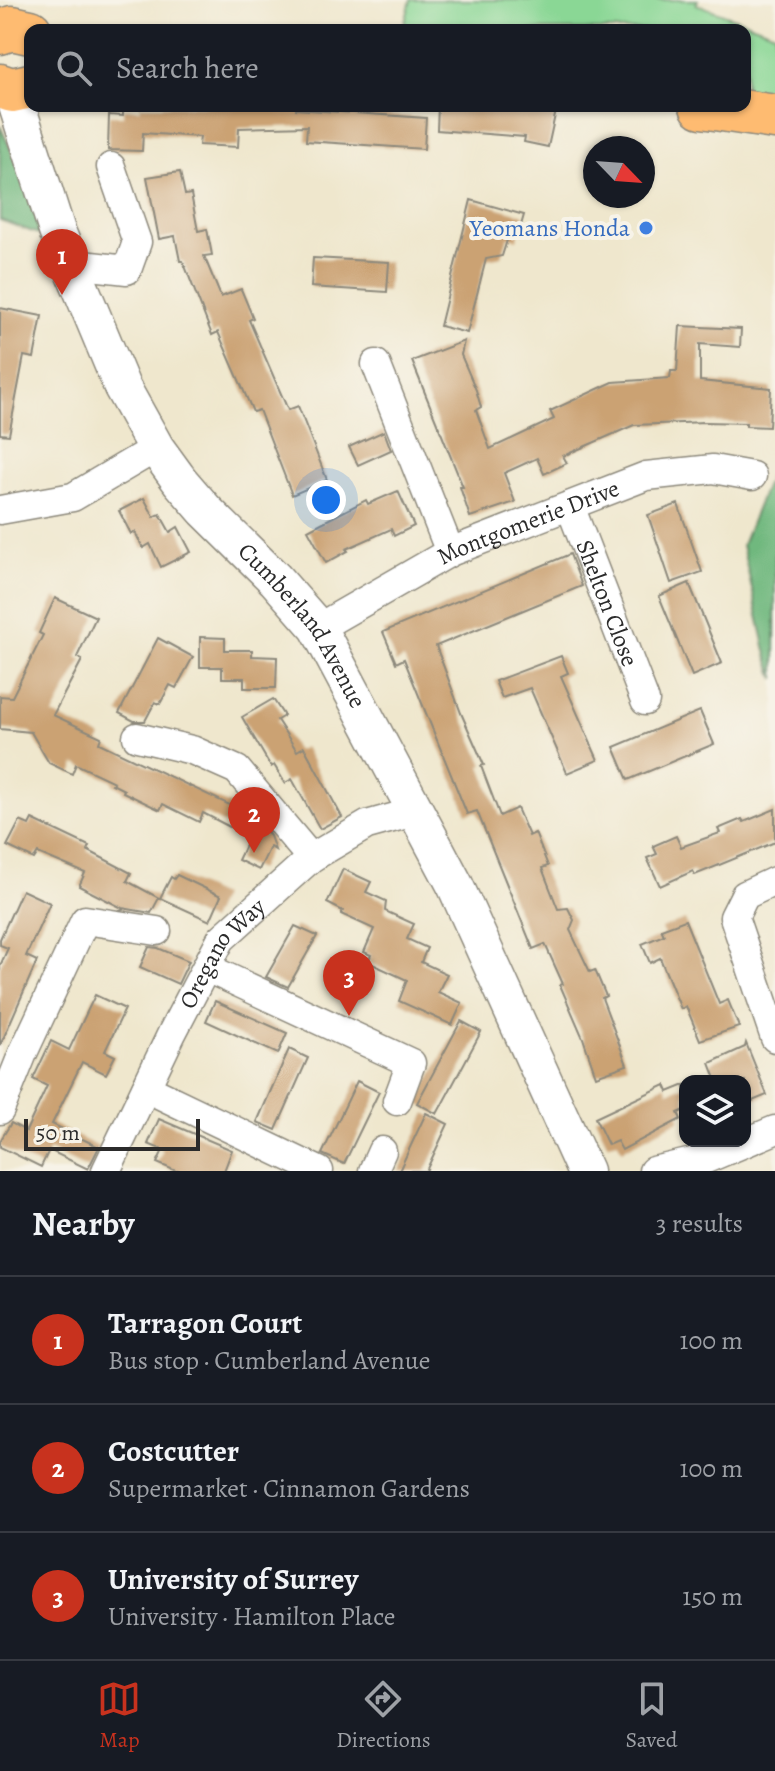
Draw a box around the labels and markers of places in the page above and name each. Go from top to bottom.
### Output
place label: Yeomans Honda [469,212,631,244]
marker: Yeomans Honda [637,219,655,237]
pin: 1 [36,229,88,295]
pin: 2 [228,787,280,853]
pin: 3 [323,950,375,1016]

